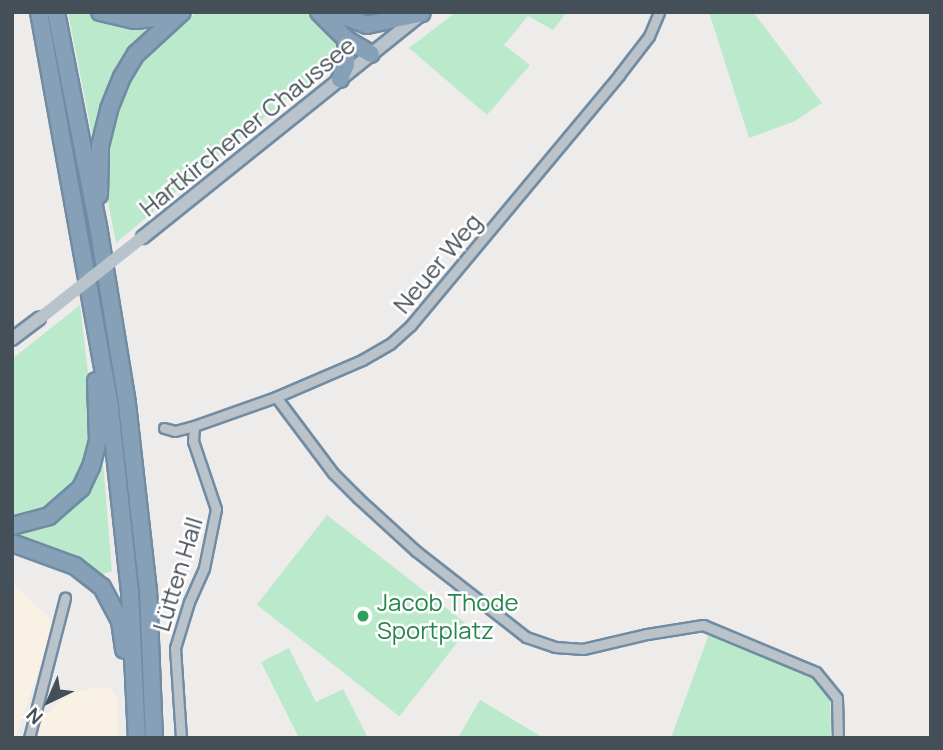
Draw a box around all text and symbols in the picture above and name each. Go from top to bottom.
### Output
street label: Hartkirchener Chaussee [133,30,361,222]
street label: Neuer Weg [387,207,487,319]
street label: Lütten Hall [146,513,208,635]
place label: Jacob Thode Sportplatz [377,588,519,644]
marker: Jacob Thode Sportplatz [355,608,371,624]
north arrow [14,666,84,736]
text: N [20,702,48,730]

